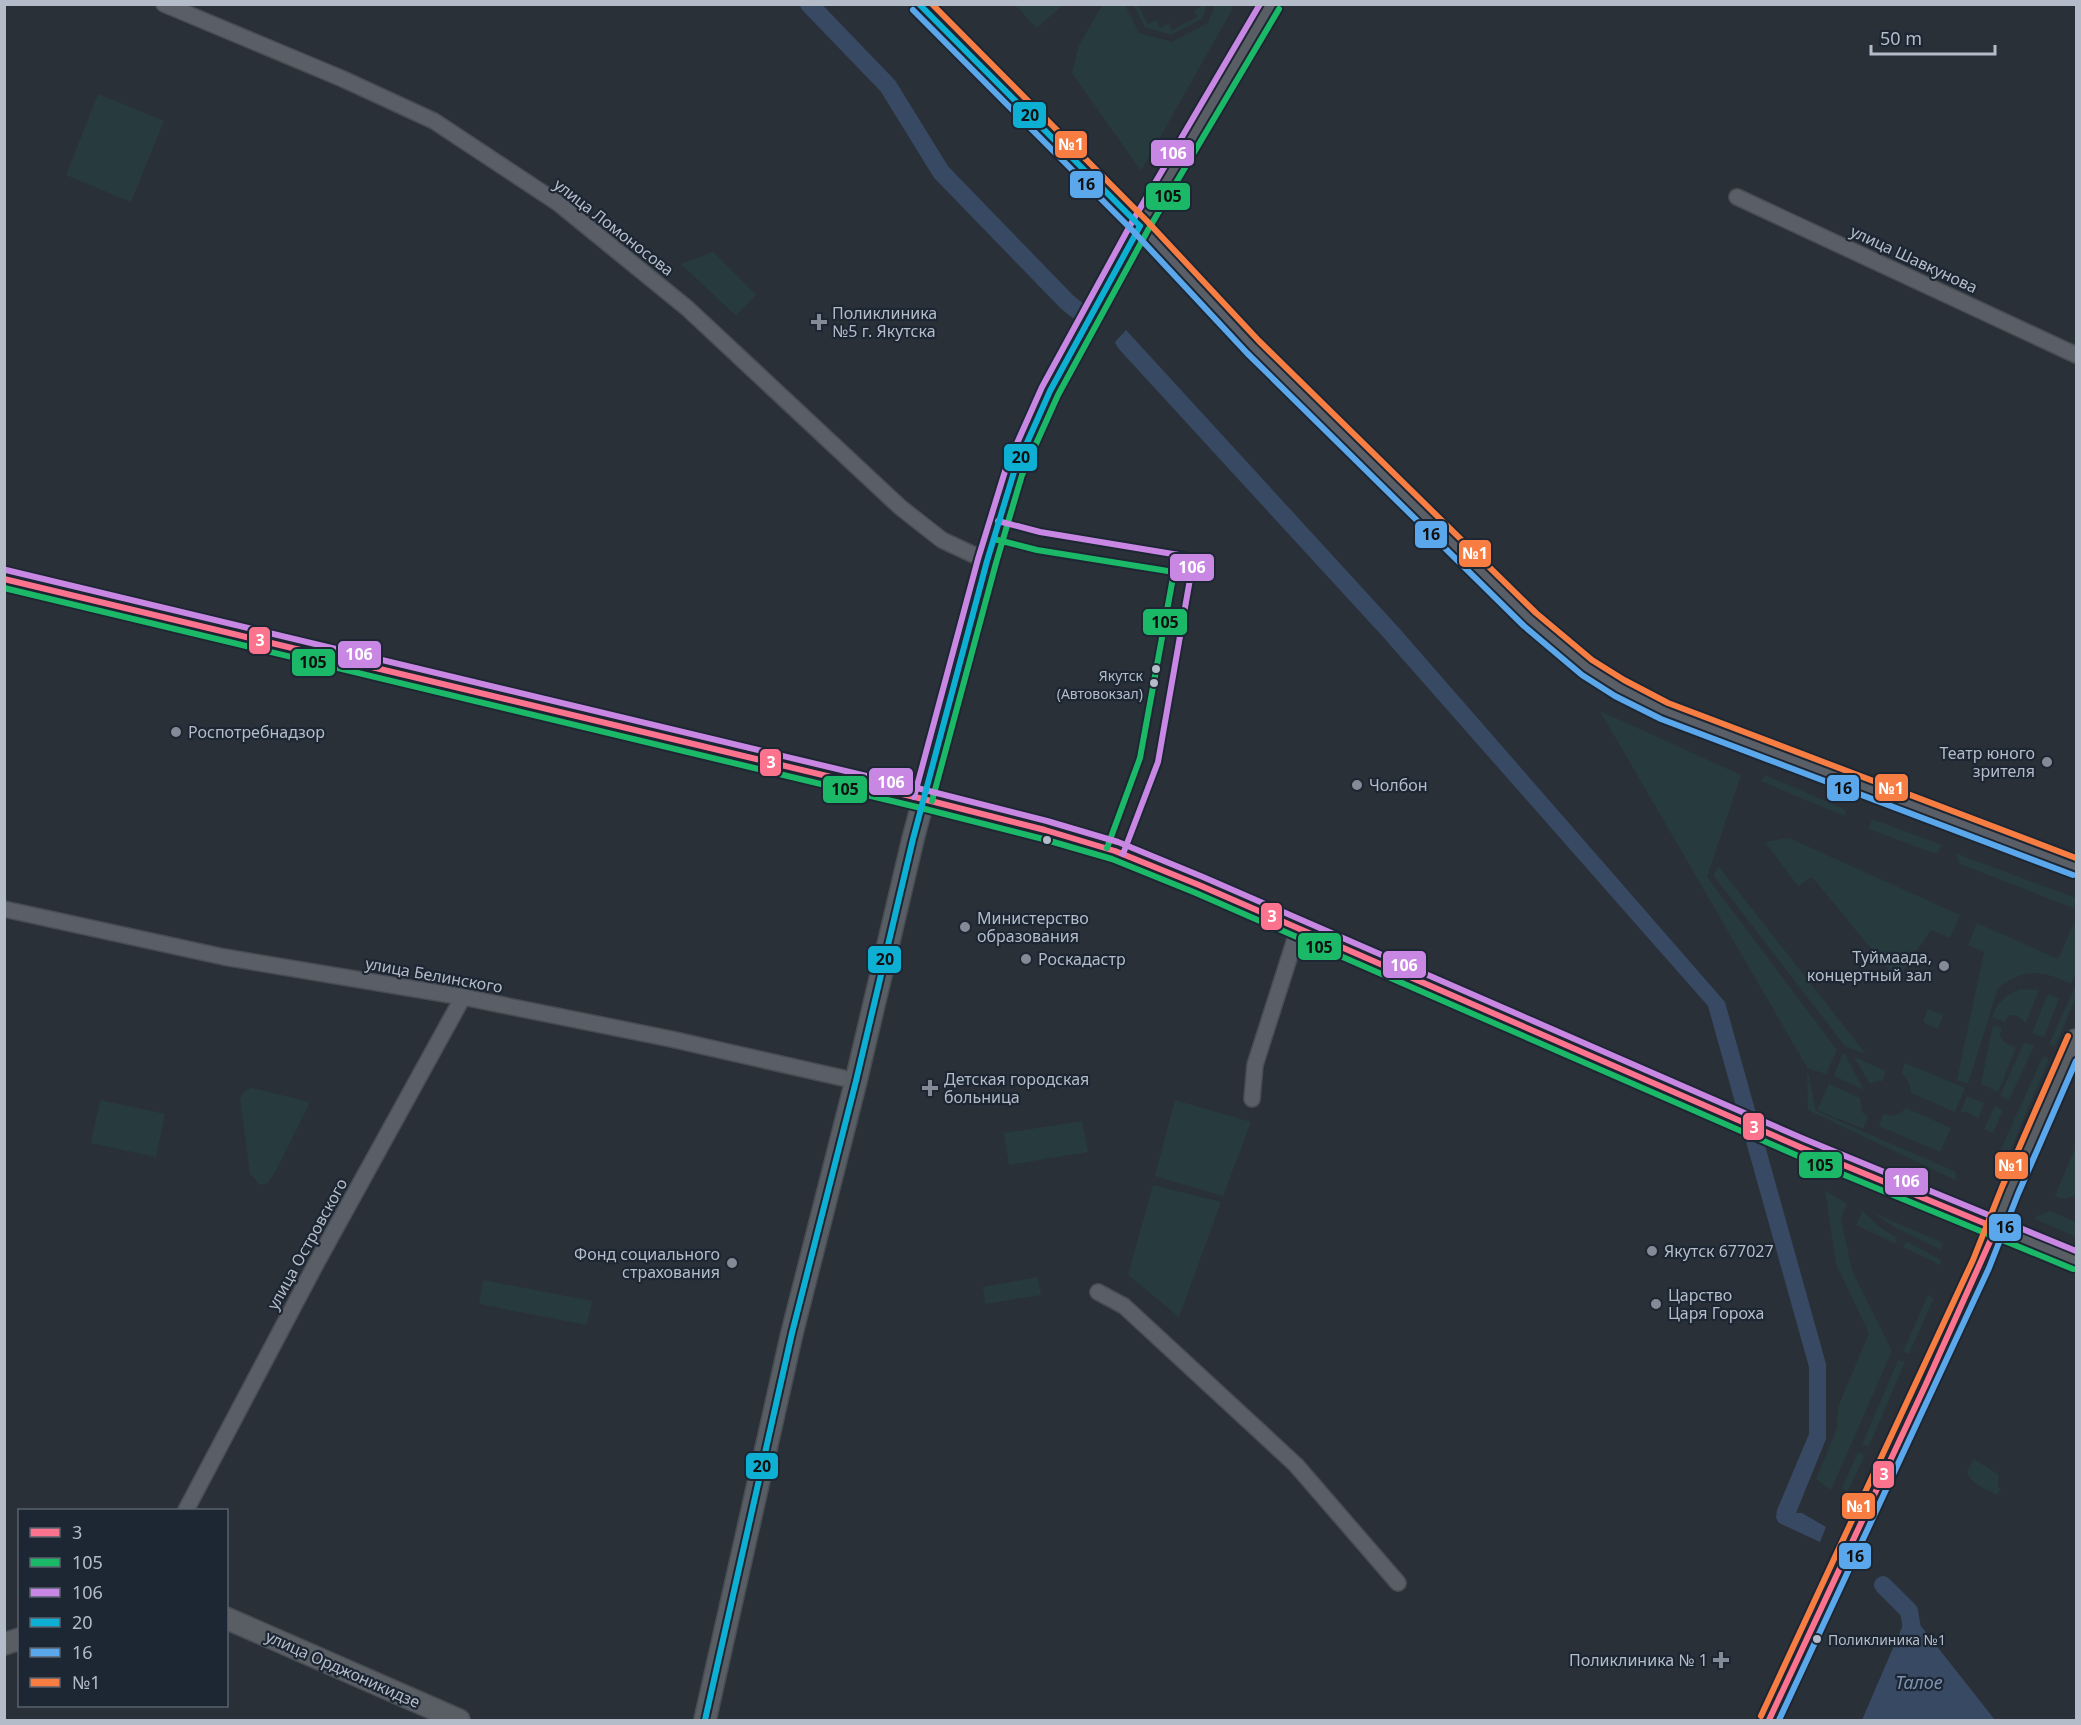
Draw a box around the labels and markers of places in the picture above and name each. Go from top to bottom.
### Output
place label: Поликлиника №5 г. Якутска [832,302,937,342]
marker: Поликлиника №5 г. Якутска [810,313,828,331]
unlabelled marker [1150,663,1162,675]
place label: Якутск (Автовокзал) [1057,666,1144,703]
marker: Якутск (Автовокзал) [1148,677,1160,689]
place label: Роспотребнадзор [188,721,325,743]
marker: Роспотребнадзор [169,725,183,739]
place label: Театр юного зрителя [1939,742,2035,782]
marker: Театр юного зрителя [2040,755,2054,769]
place label: Чолбон [1369,774,1428,796]
marker: Чолбон [1350,778,1364,792]
unlabelled marker [1041,834,1053,846]
place label: Министерство образования [977,907,1089,947]
marker: Министерство образования [958,920,972,934]
place label: Туймаада, концертный зал [1807,946,1932,986]
place label: Роскадастр [1038,948,1126,970]
marker: Роскадастр [1019,952,1033,966]
marker: Туймаада, концертный зал [1937,959,1951,973]
place label: Детская городская больница [944,1068,1089,1108]
marker: Детская городская больница [921,1079,939,1097]
place label: Якутск 677027 [1664,1240,1774,1262]
place label: Фонд социального страхования [574,1243,720,1283]
marker: Якутск 677027 [1645,1244,1659,1258]
marker: Фонд социального страхования [725,1256,739,1270]
place label: Царство Царя Гороха [1668,1284,1764,1324]
marker: Царство Царя Гороха [1649,1297,1663,1311]
place label: Поликлиника №1 [1828,1630,1946,1649]
marker: Поликлиника №1 [1811,1633,1823,1645]
place label: Поликлиника № 1 [1569,1649,1708,1671]
marker: Поликлиника № 1 [1712,1651,1730,1669]

